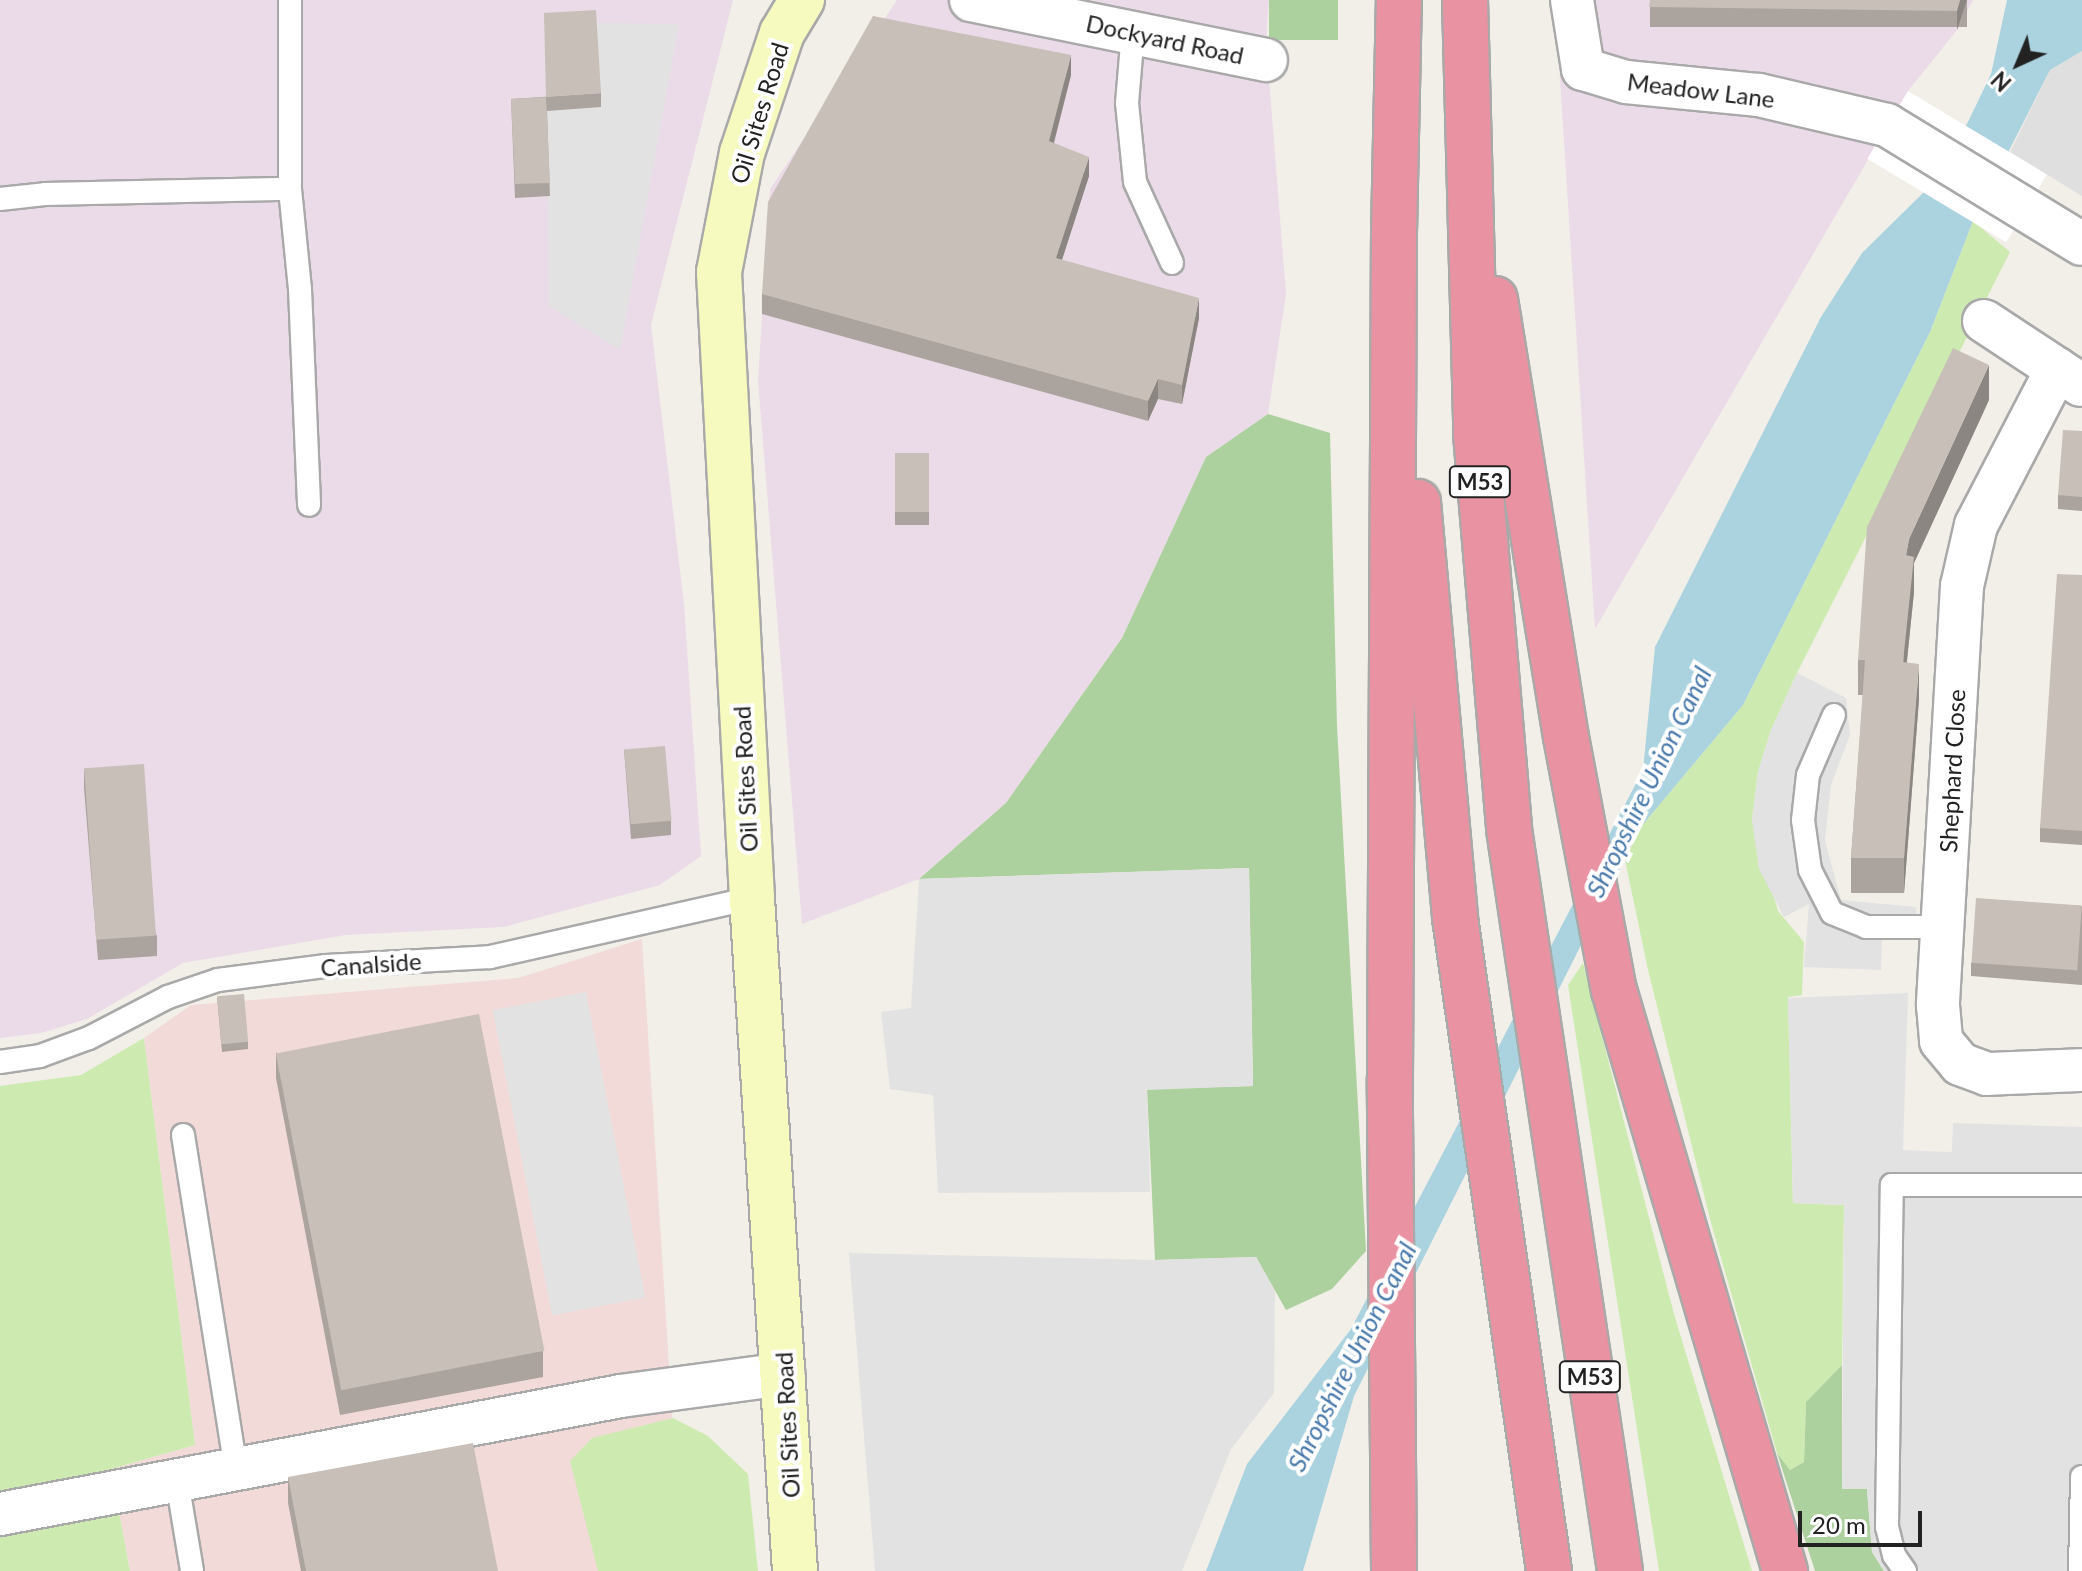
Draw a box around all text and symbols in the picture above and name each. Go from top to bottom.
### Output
street label: Dockyard Road [1084,8,1246,70]
north arrow [1978,24,2058,104]
street label: Oil Sites Road [724,39,794,187]
text: N [1986,66,2016,97]
street label: Meadow Lane [1625,67,1777,113]
road number: M53 [1448,464,1512,500]
water label: Shropshire Union Canal [1580,662,1718,902]
street label: Shephard Close [1933,688,1971,854]
street label: Oil Sites Road [727,705,763,853]
street label: Canalside [320,946,422,982]
water label: Shropshire Union Canal [1281,1238,1423,1476]
street label: Oil Sites Road [769,1351,805,1499]
road number: M53 [1558,1359,1622,1395]
scale bar [1802,1495,1926,1545]
text: 20 m [1812,1510,1866,1539]

